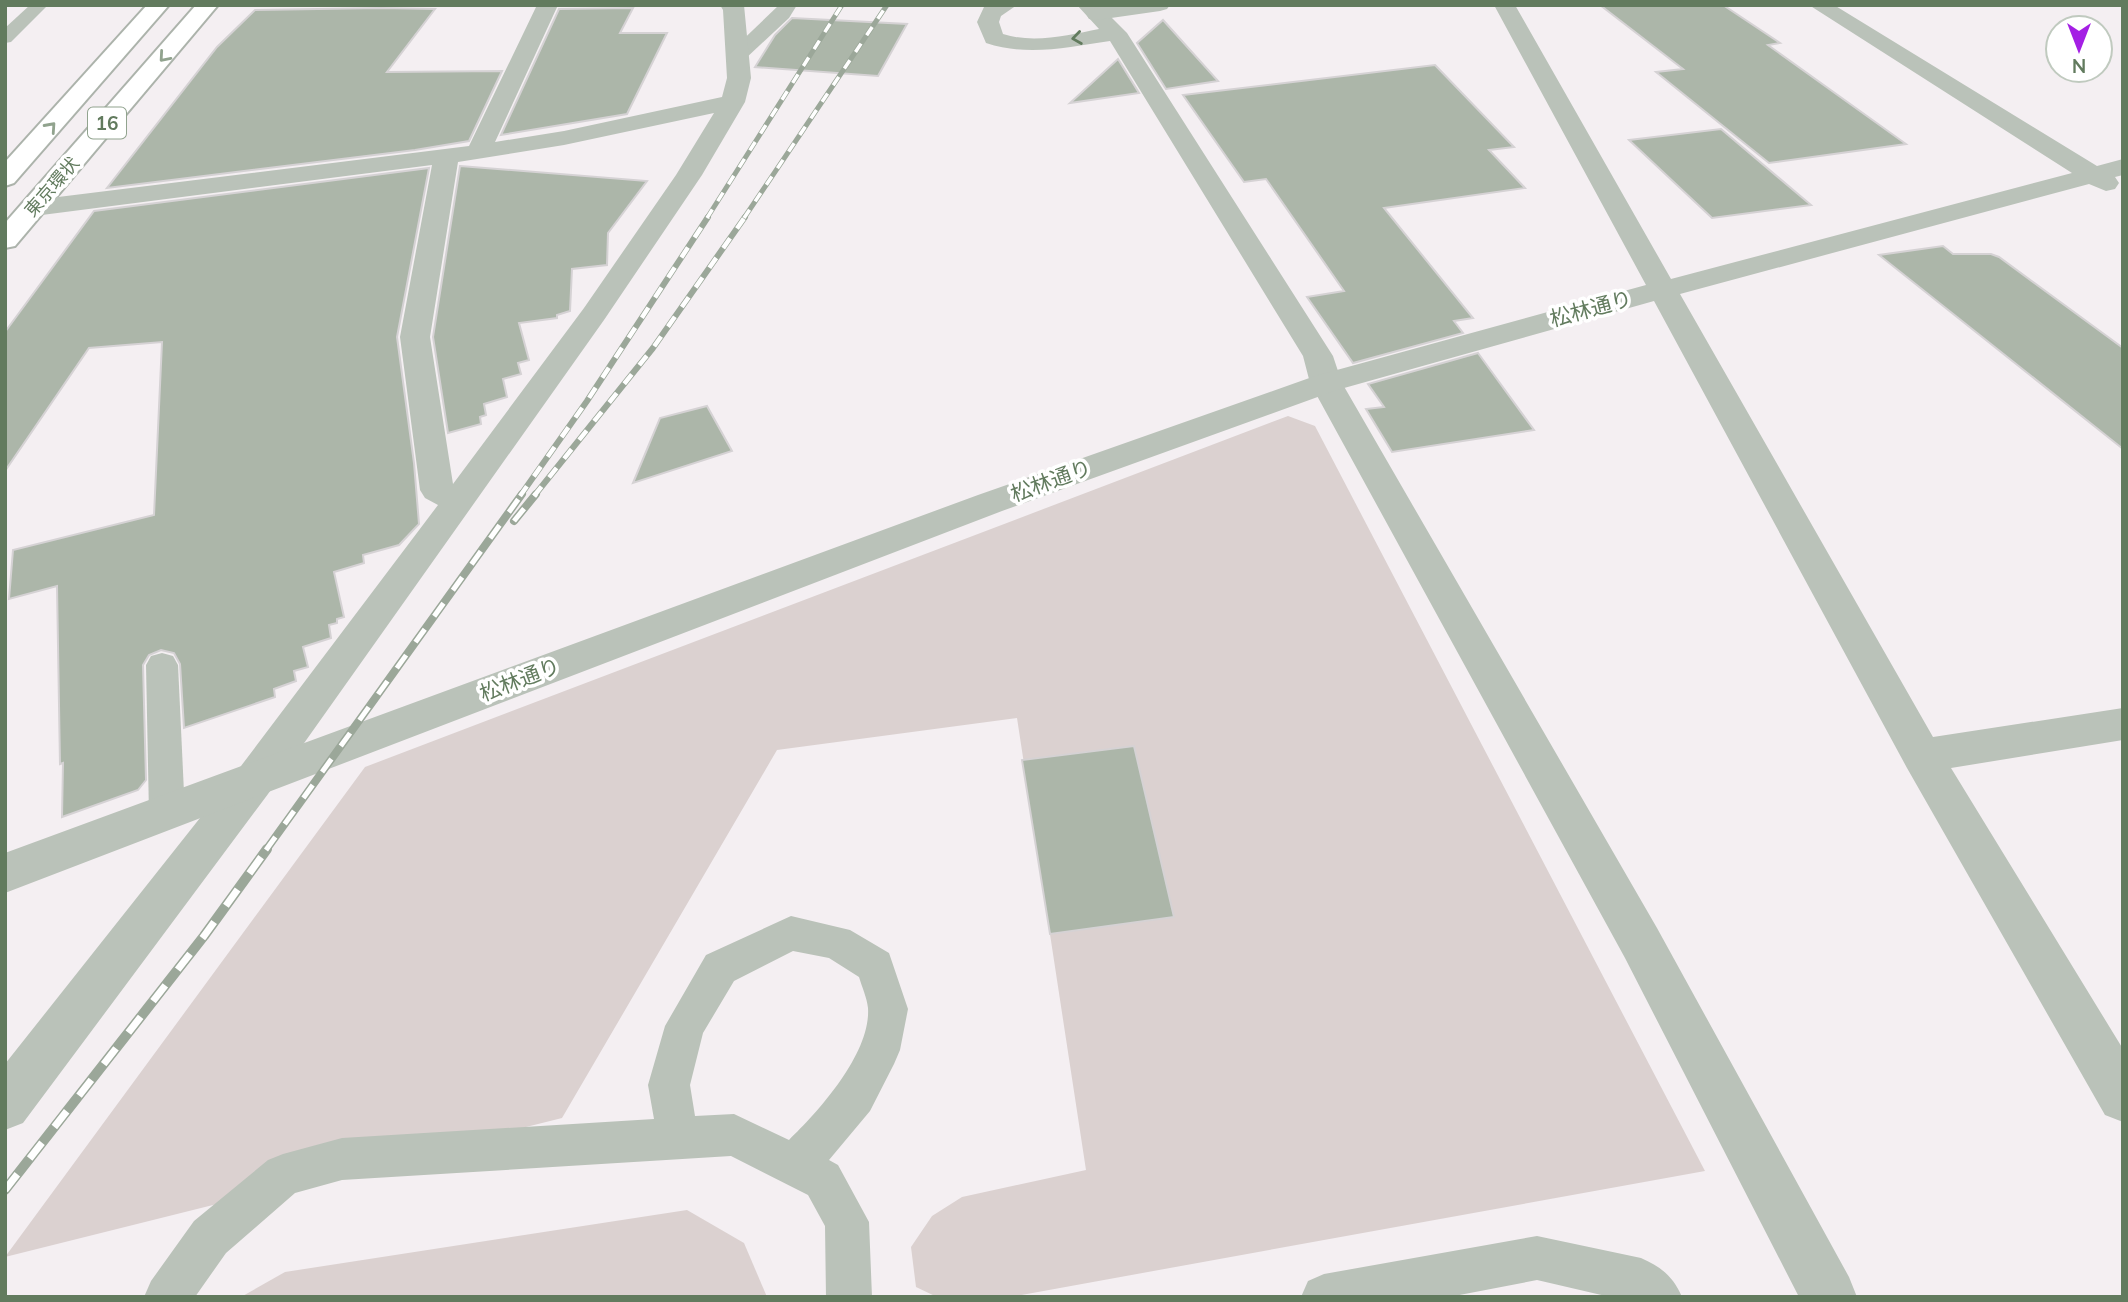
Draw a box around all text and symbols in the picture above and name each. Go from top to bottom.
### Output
north arrow [2044,14,2114,84]
one-way arrow [1071,31,1083,46]
one-way arrow [160,49,172,62]
text: N [2072,54,2086,78]
road number: 16 [88,108,126,139]
one-way arrow [43,122,55,135]
street label: 東京環状 [19,152,84,221]
street label: 松林通り [1547,285,1635,331]
street label: 松林通り [1007,453,1095,507]
street label: 松林通り [476,652,564,706]

